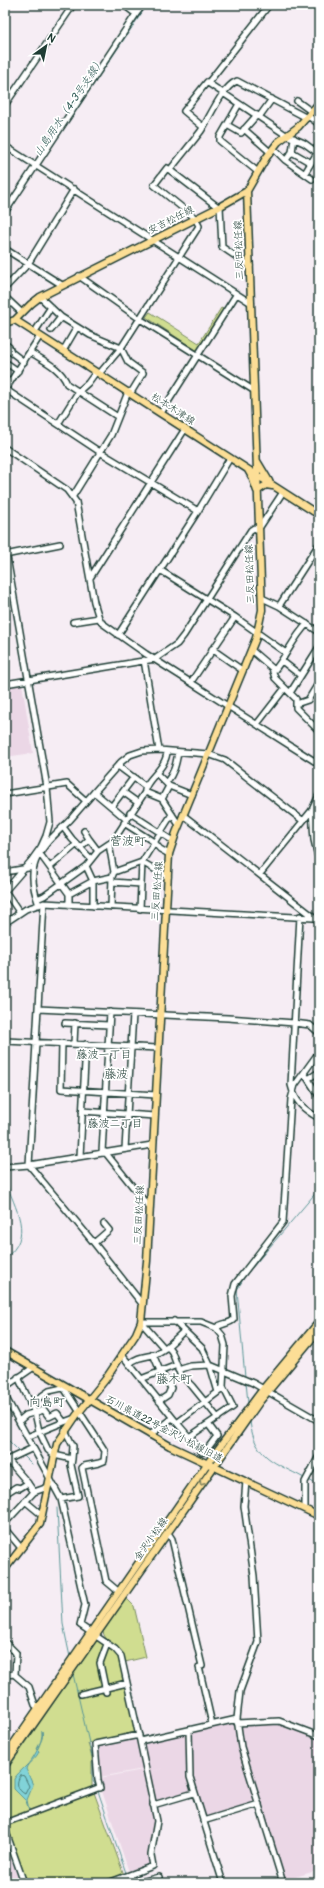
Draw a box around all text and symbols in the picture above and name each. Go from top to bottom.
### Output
north arrow [26,26,66,66]
text: N [45,31,58,46]
water label: 山島用水（4-3号支線） [31,55,107,159]
street label: 安吉松任線 [146,203,196,237]
street label: 三反田松任線 [232,220,246,280]
street label: 松本木津線 [149,390,197,428]
street label: 三反田松任線 [243,544,257,604]
district label: 菅波町 [110,834,146,849]
street label: 三反田松任線 [149,861,165,921]
district label: 藤波一丁目 [77,1048,132,1061]
district label: 藤波 [104,1067,128,1082]
district label: 藤波二丁目 [88,1117,143,1130]
street label: 三反田松任線 [131,1185,147,1245]
district label: 藤木町 [156,1372,192,1387]
street label: 石川県道22号金沢小松線旧道 [103,1393,225,1465]
district label: 向島町 [29,1395,65,1410]
one-way arrow [199,1479,207,1486]
street label: 金沢小松線 [132,1515,170,1563]

